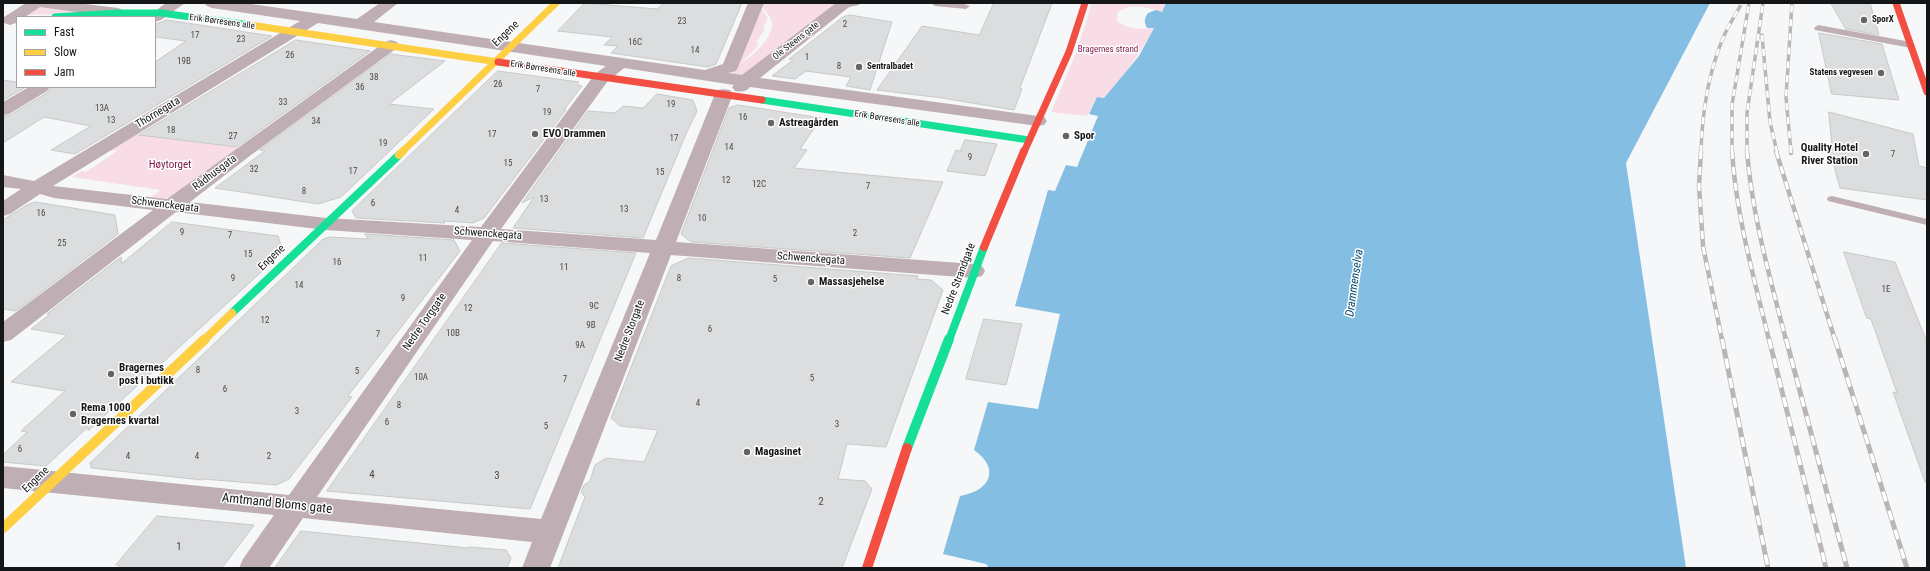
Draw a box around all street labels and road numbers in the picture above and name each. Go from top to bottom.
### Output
street label: Erik Børresens alle [189,12,255,32]
street label: Engene [490,18,522,50]
street label: Ole Steens gate [771,20,821,62]
street label: Erik Børresens alle [510,59,576,79]
street label: Thornegata [133,95,183,131]
street label: Erik Børresens alle [854,109,920,129]
street label: Rådhusgata [190,152,240,194]
street label: Schwenckegata [130,194,200,216]
street label: Schwenckegata [454,225,522,243]
street label: Nedre Strandgate [939,241,979,317]
street label: Engene [256,242,288,274]
street label: Schwenckegata [777,250,845,268]
street label: Nedre Torggate [400,291,450,353]
street label: Nedre Storgate [612,298,648,364]
street label: Engene [20,464,52,496]
street label: Amtmand Bloms gate [221,490,333,518]

